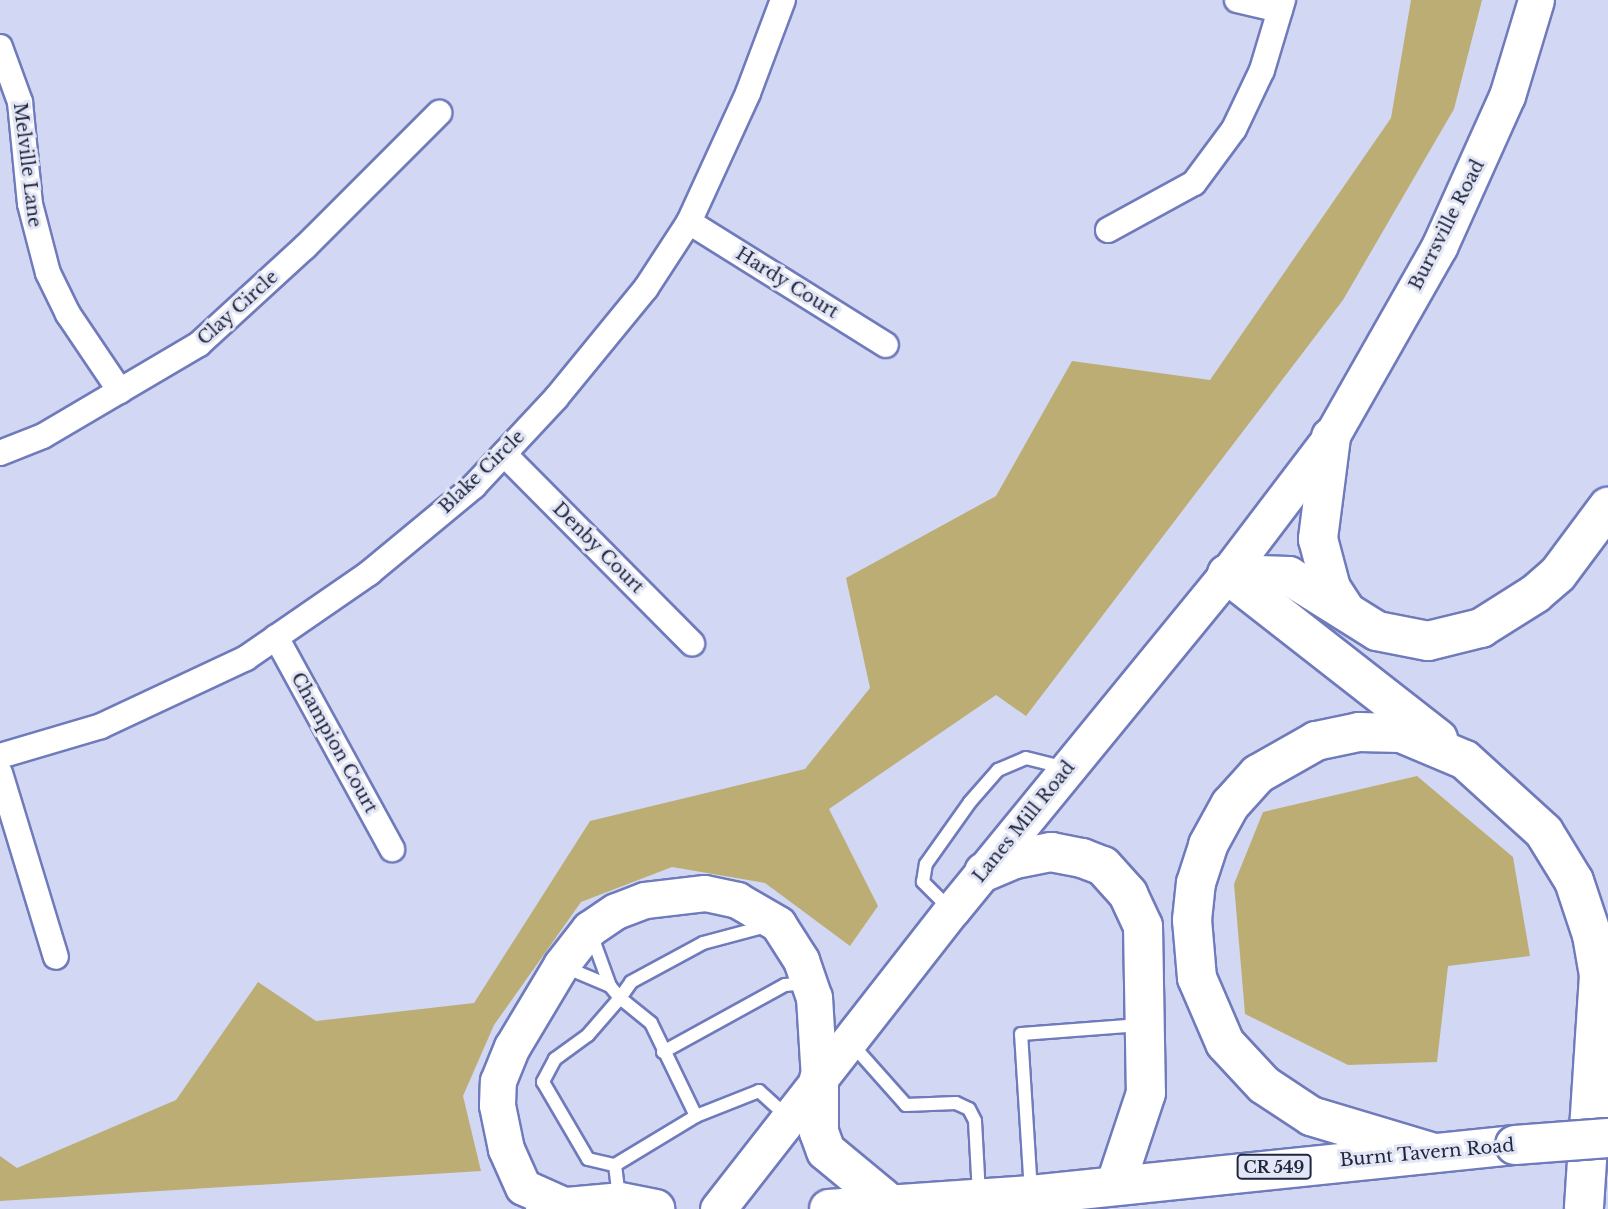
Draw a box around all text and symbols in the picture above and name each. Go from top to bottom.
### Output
street label: Melville Lane [9,102,45,228]
street label: Burrsville Road [1405,156,1489,294]
street label: Hardy Court [732,243,842,323]
street label: Clay Circle [193,266,283,350]
street label: Blake Circle [435,426,529,518]
street label: Denby Court [548,498,648,598]
street label: Champion Court [286,669,382,817]
street label: Lanes Mill Road [969,757,1079,887]
street label: Burnt Tavern Road [1338,1135,1516,1171]
road number: CR 549 [1236,1154,1312,1180]

